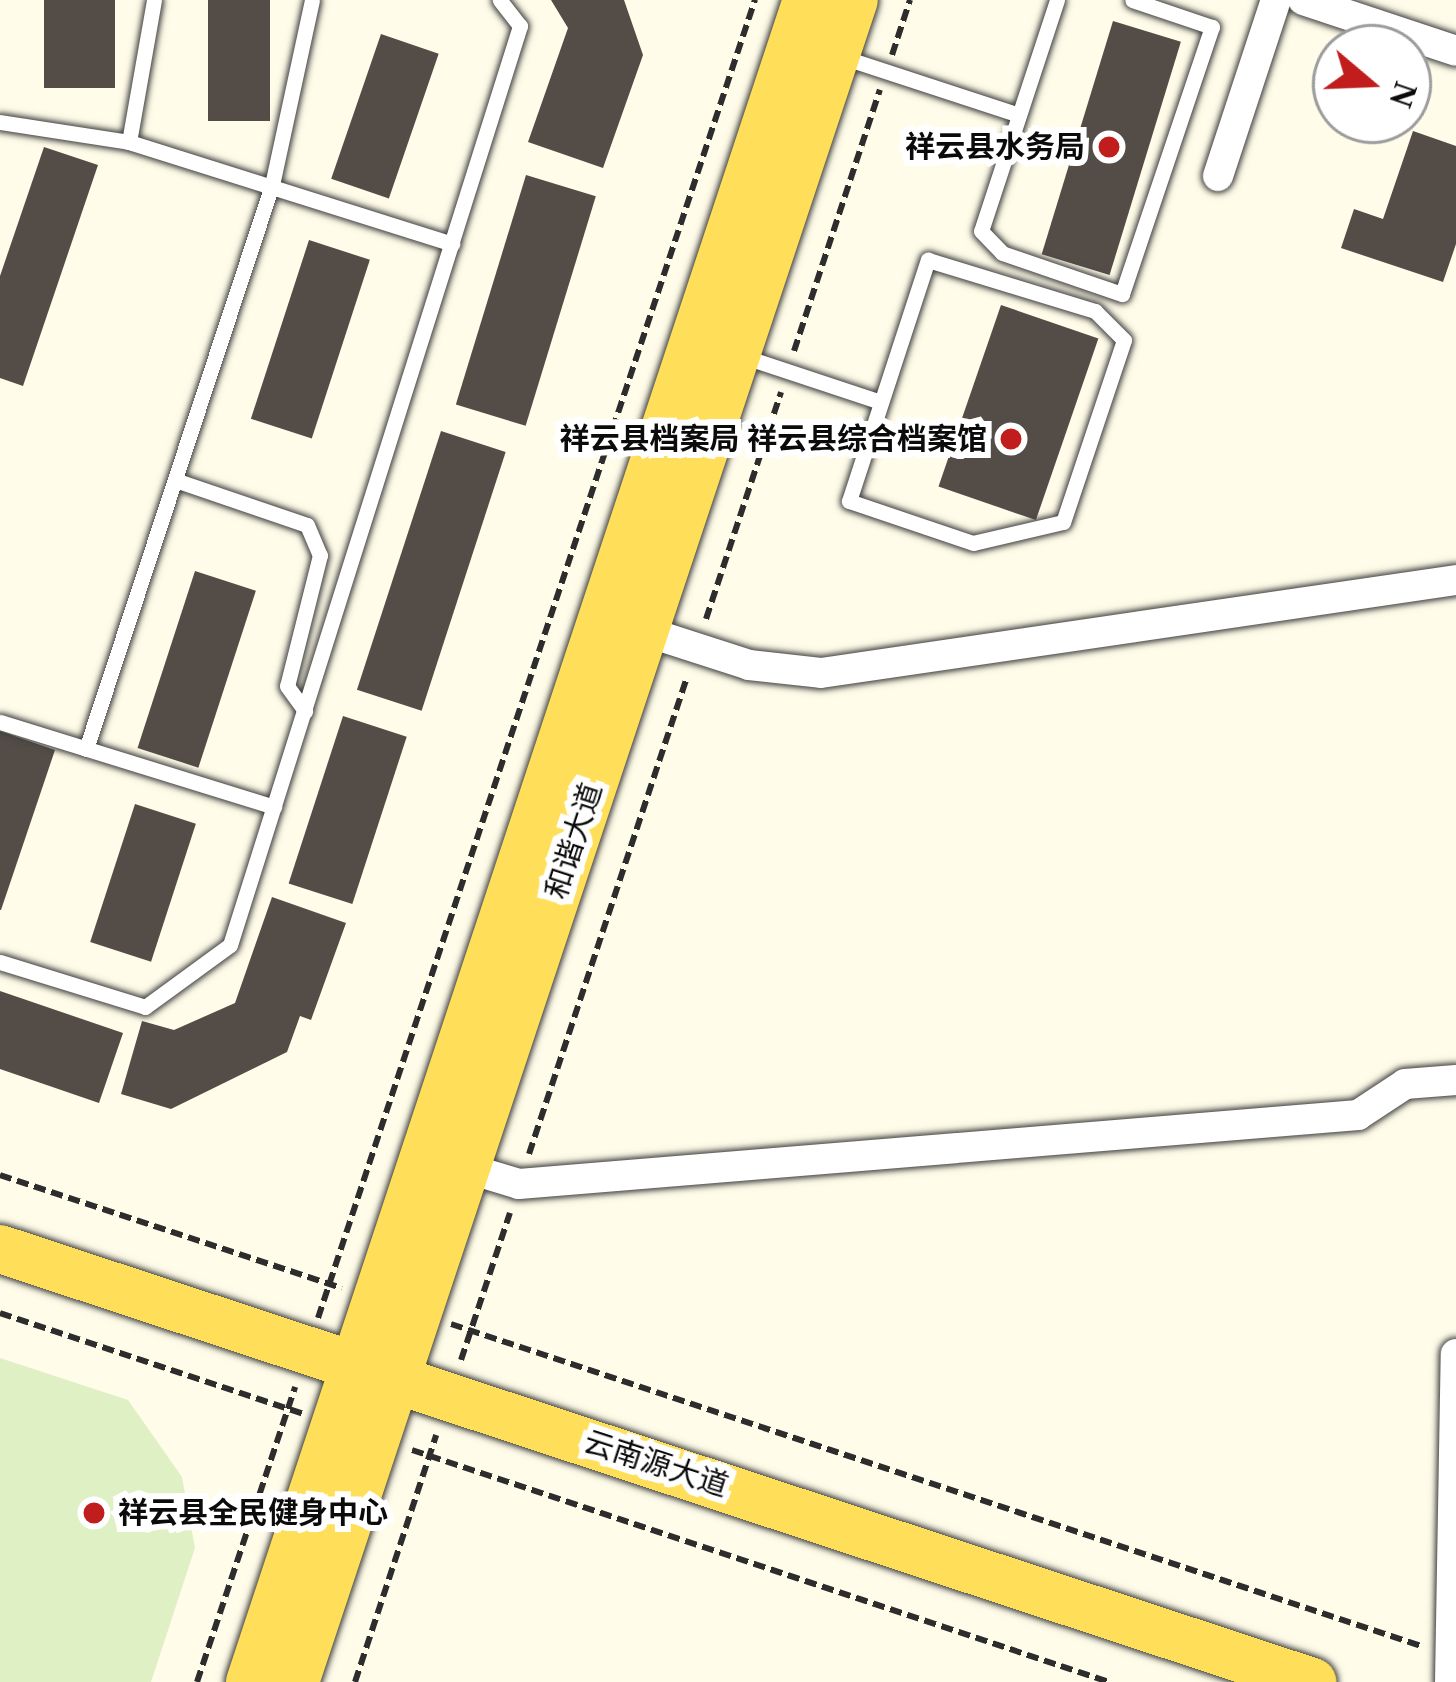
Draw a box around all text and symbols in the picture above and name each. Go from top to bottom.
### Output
north arrow [1312,24,1432,144]
text: N [1382,78,1424,112]
place label: 祥云县水务局 [905,129,1085,165]
marker: 祥云县水务局 [1096,134,1122,160]
place label: 祥云县档案局 祥云县综合档案馆 [560,421,987,457]
marker: 祥云县档案局 祥云县综合档案馆 [998,426,1024,452]
street label: 和谐大道 [538,778,610,904]
street label: 云南源大道 [579,1424,733,1504]
place label: 祥云县全民健身中心 [118,1495,388,1531]
marker: 祥云县全民健身中心 [81,1500,107,1526]

